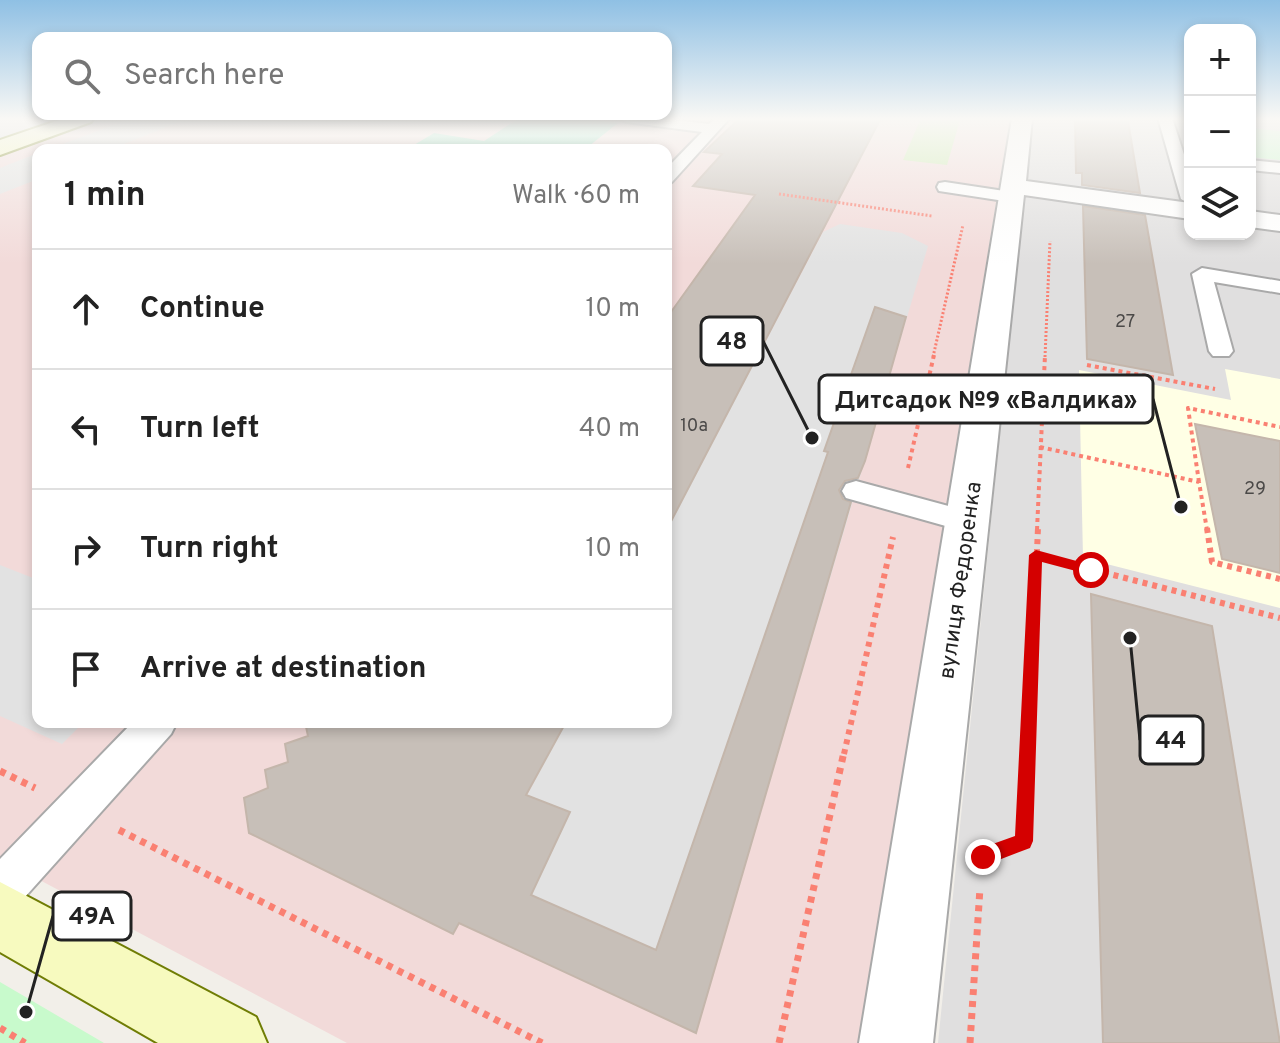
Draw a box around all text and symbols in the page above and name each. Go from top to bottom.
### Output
map controls [1184,24,1256,240]
button: + [1184,24,1256,96]
search box [32,32,672,120]
icon: search [60,54,104,98]
text: Search here [124,58,284,95]
button: − [1184,96,1256,168]
button: layers [1184,168,1256,240]
text: 1 min [64,175,146,218]
text: Walk · 60 m [512,180,640,213]
icon: ahead [64,287,108,331]
text: Continue [140,291,265,328]
text: 10 m [585,293,640,326]
house number: 27 [1115,311,1135,334]
callout: 48 [701,317,763,365]
text: 48 [717,328,747,358]
callout: Дитсадок №9 «Валдика» [819,375,1153,423]
text: Дитсадок №9 «Валдика» [835,387,1137,417]
icon: left [64,407,108,451]
text: Turn left [140,411,260,448]
text: 40 m [579,413,640,446]
house number: 10а [680,415,708,438]
house number: 29 [1244,478,1266,501]
street label: вулиця Федоренка [934,480,989,681]
icon: right [64,527,108,571]
text: Turn right [140,531,278,568]
text: 10 m [585,533,640,566]
route start [1073,552,1109,588]
icon: arrive [64,647,108,691]
text: Arrive at destination [140,651,426,688]
callout: 44 [1140,716,1203,764]
text: 44 [1156,727,1186,757]
route end [965,839,1001,875]
callout: 49А [53,892,131,940]
text: 49А [69,903,115,933]

